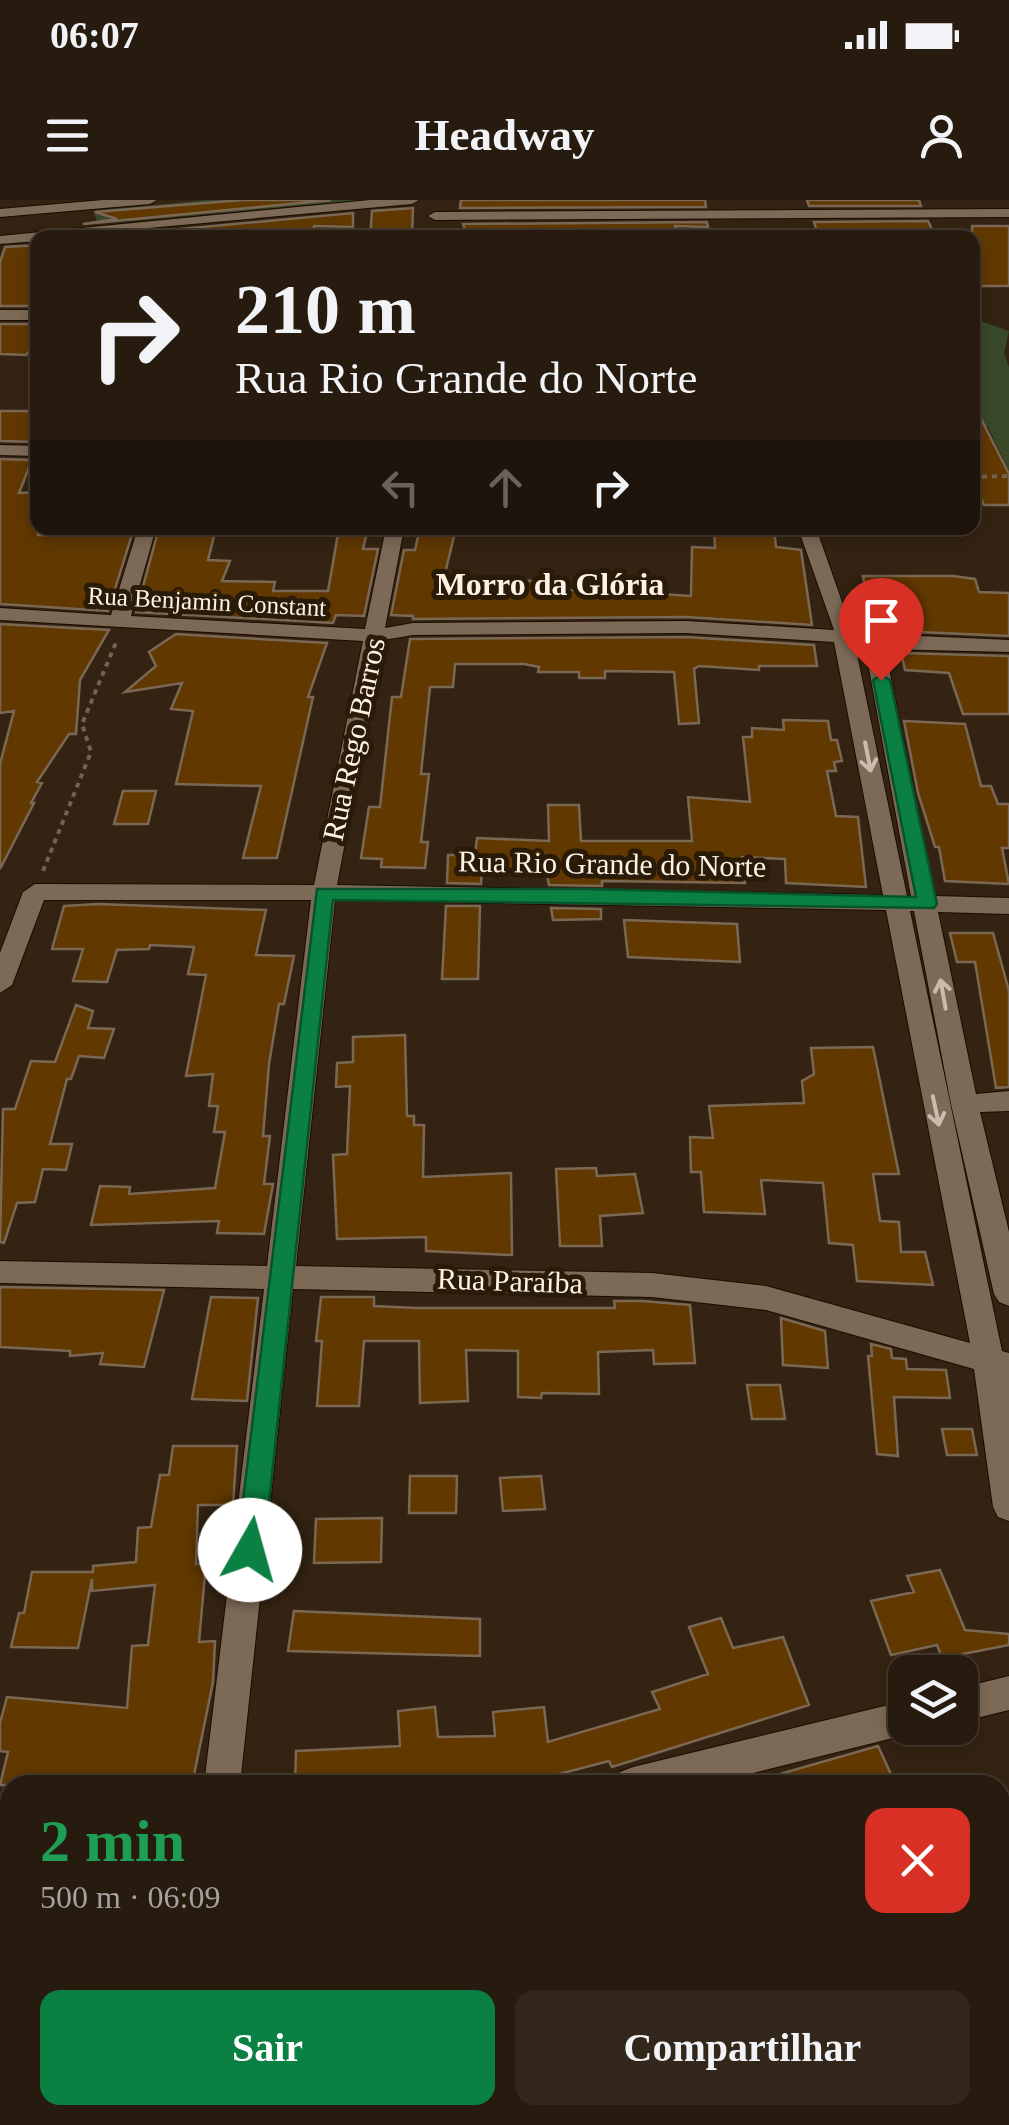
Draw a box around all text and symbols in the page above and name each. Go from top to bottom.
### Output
text: 06:07 [50,14,139,56]
icon: menu [40,108,95,163]
icon: person [914,108,969,163]
text: Headway [415,110,595,160]
icon: right [70,270,200,400]
text: 210 m [235,271,416,348]
text: Rua Rio Grande do Norte [235,353,697,403]
icon: left [373,460,428,515]
icon: ahead [478,460,533,515]
icon: right [583,460,638,515]
district label: Morro da Glória [436,566,664,602]
pin [839,578,924,681]
street label: Rua Benjamin Constant [87,582,327,621]
icon: arrive [854,593,909,648]
street label: Rua Rego Barros [316,634,391,843]
one-way arrow [860,740,879,772]
street label: Rua Rio Grande do Norte [458,844,766,883]
one-way arrow [933,978,952,1010]
one-way arrow [928,1094,946,1126]
street label: Rua Paraíba [437,1261,583,1300]
position arrow [198,1498,302,1602]
map controls [888,1655,978,1745]
button: layers [888,1655,978,1745]
text: 2 min [40,1808,185,1874]
button: close [865,1808,970,1913]
text: 500 m · 06:09 [40,1879,220,1915]
button: Sair [40,1990,495,2105]
button: Compartilhar [515,1990,970,2105]

